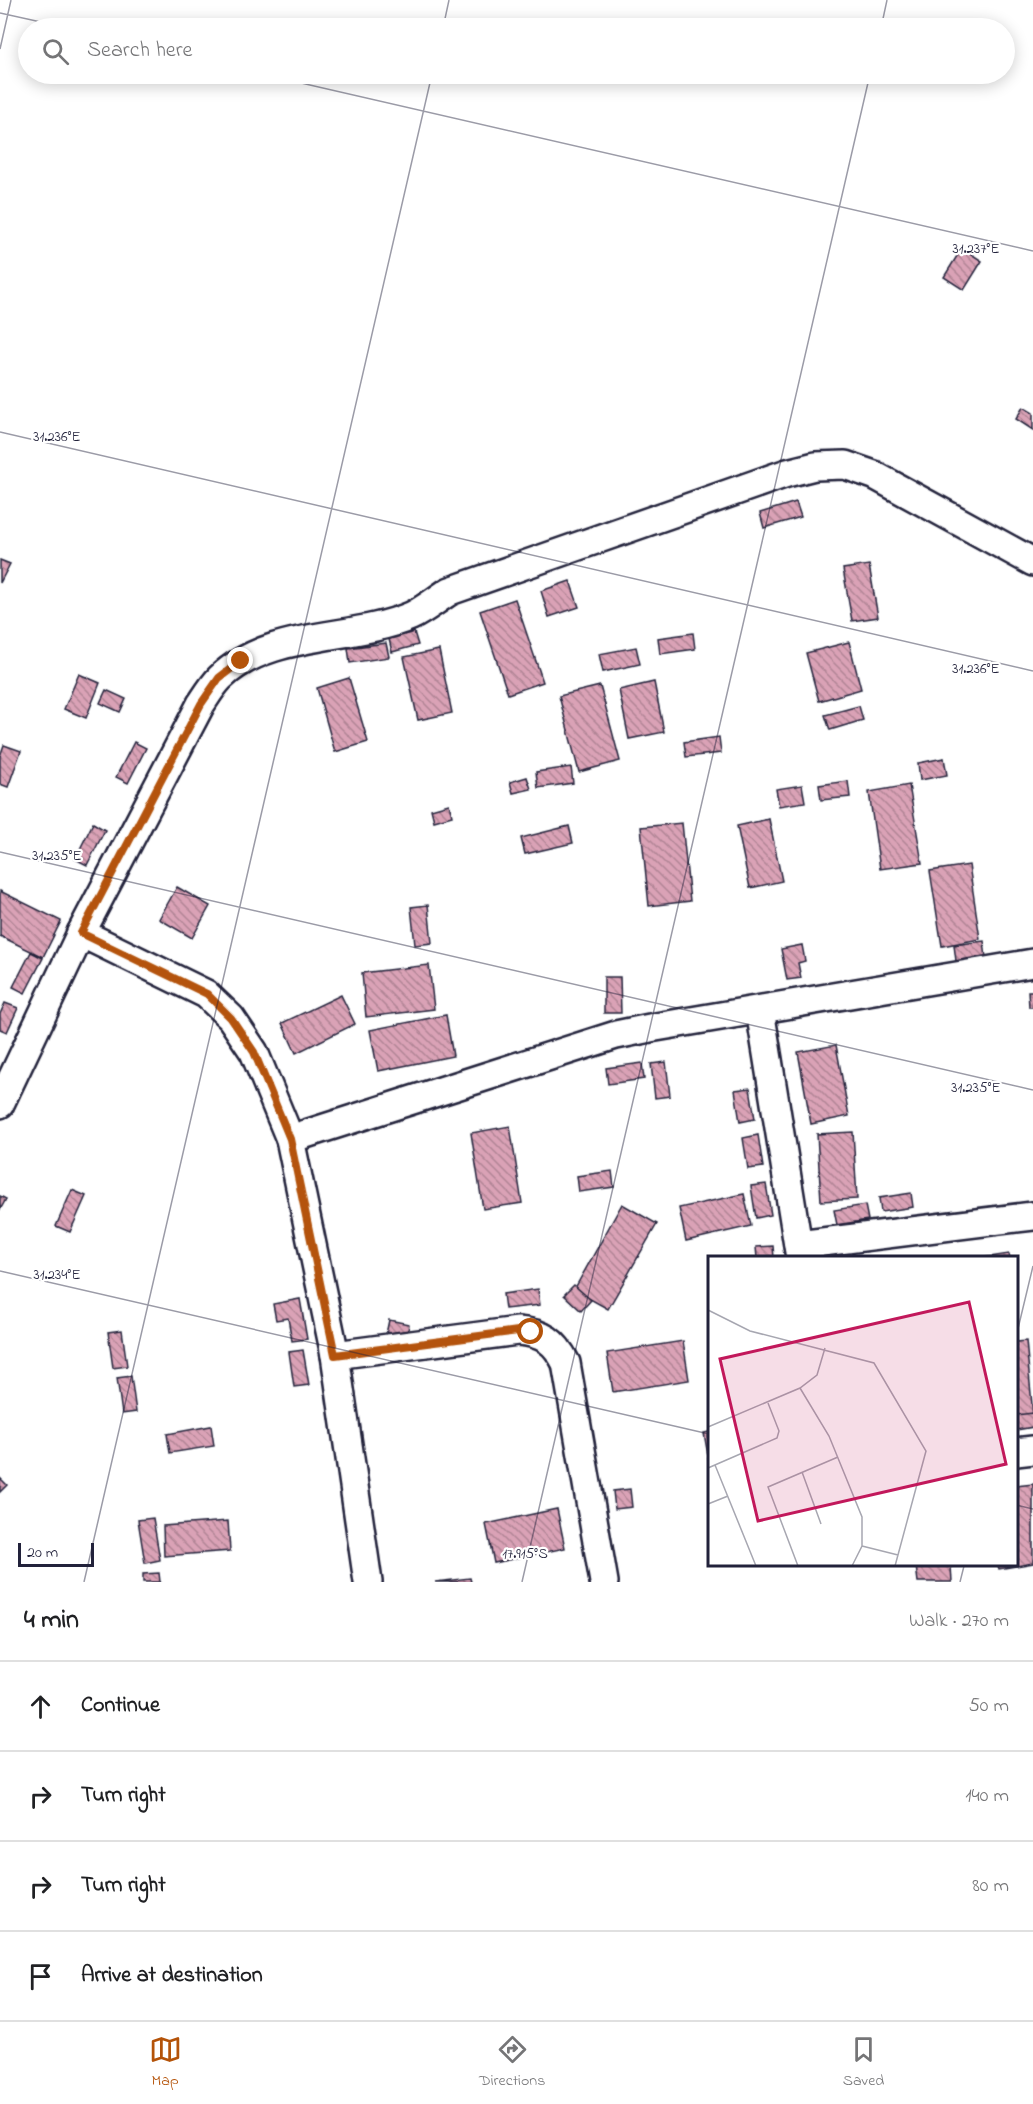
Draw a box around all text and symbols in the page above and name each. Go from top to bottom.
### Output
search box [18,18,1015,84]
icon: search [39,35,72,68]
text: Search here [87,35,192,67]
text: 31.237°E [953,238,999,260]
text: 31.236°E [33,426,81,448]
route end [227,647,253,673]
text: 31.236°E [952,658,1000,680]
text: 31.235°E [32,845,82,867]
text: 31.235°E [951,1077,1001,1099]
inset map [708,1256,1018,1567]
text: 31.234°E [34,1264,80,1286]
route start [517,1318,543,1344]
scale bar [18,1540,94,1568]
text: 20 m [27,1541,58,1565]
text: 17.915°S [502,1543,548,1565]
text: 4 min [24,1602,79,1640]
text: Walk · 270 m [909,1607,1009,1636]
icon: ahead [24,1690,57,1723]
text: Continue [81,1690,160,1722]
text: 50 m [968,1692,1009,1721]
icon: right [24,1780,57,1813]
text: Turn right [81,1780,166,1812]
text: 140 m [965,1782,1009,1811]
icon: right [24,1870,57,1903]
text: Turn right [81,1870,166,1902]
text: 80 m [972,1872,1009,1901]
icon: arrive [24,1960,57,1993]
text: Arrive at destination [81,1960,263,1992]
tab: Map [149,2033,182,2093]
tab: Directions [479,2033,545,2093]
tab: Saved [843,2033,884,2093]

